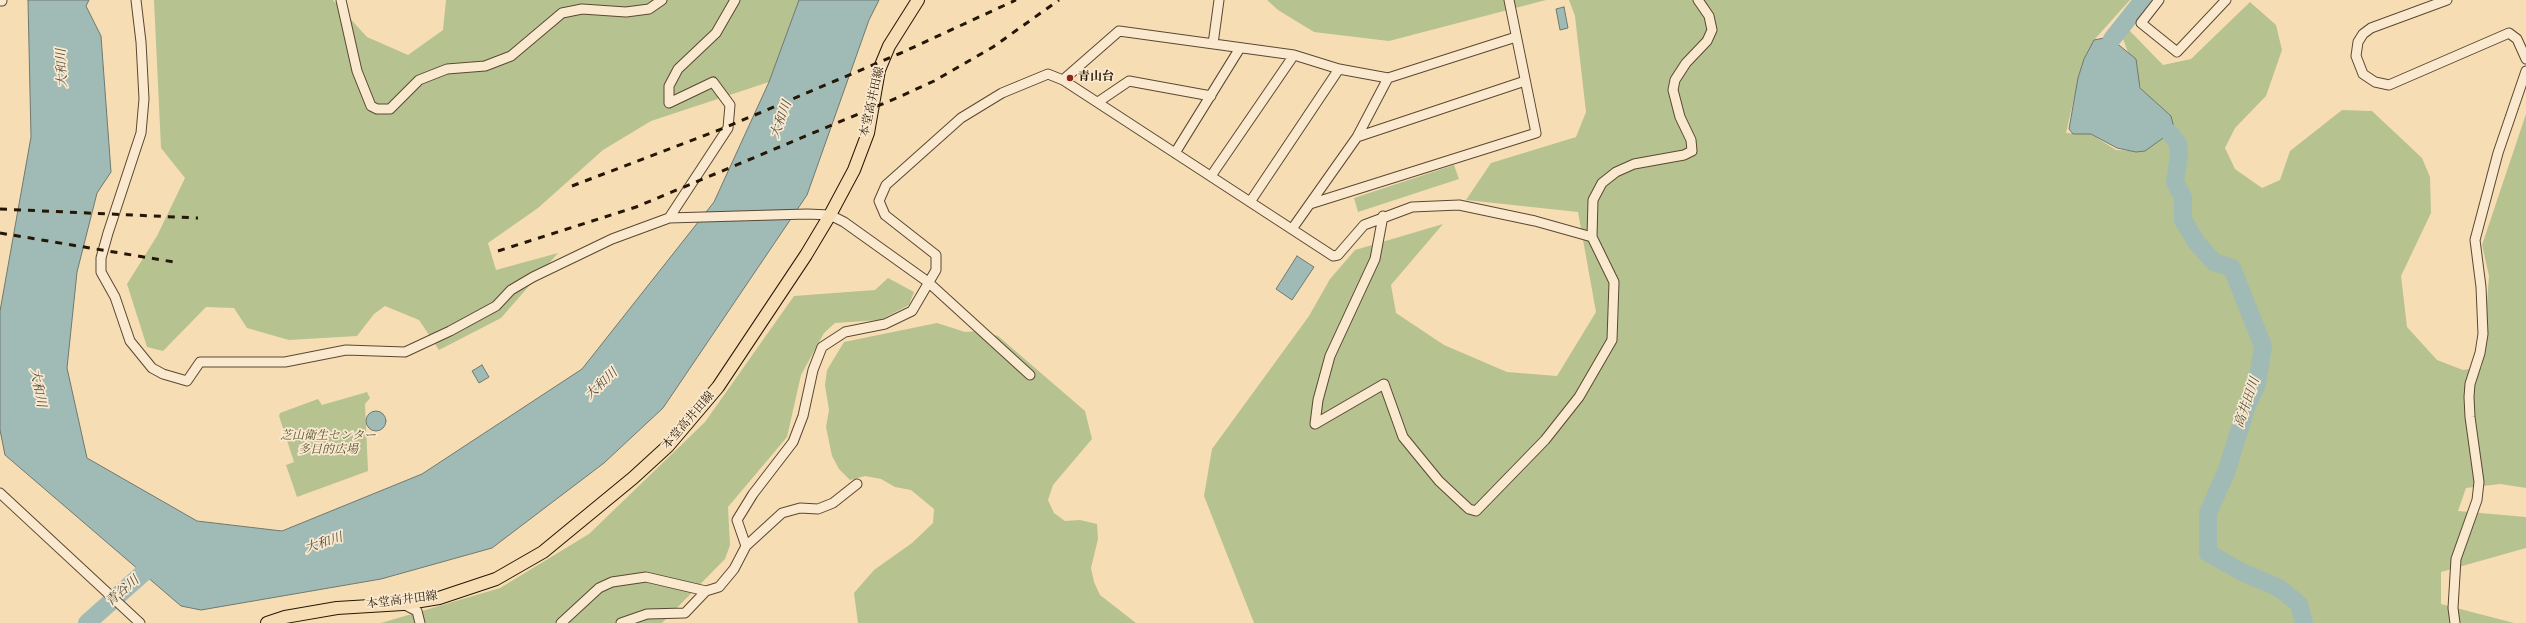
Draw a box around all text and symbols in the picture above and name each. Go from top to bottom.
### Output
water label: 大和川 [55,48,71,88]
street label: 本堂高井田線 [858,65,888,139]
place label: 青山台 [1078,71,1114,85]
marker: 青山台 [1065,73,1075,83]
water label: 大和川 [768,99,796,141]
water label: 大和川 [582,366,622,404]
water label: 大和川 [26,367,48,409]
water label: 高井田川 [2232,376,2264,430]
street label: 本堂高井田線 [660,389,718,453]
park label: 芝山衛生センター 多目的広場 [280,430,376,458]
water label: 大和川 [303,531,345,557]
water label: 青谷川 [103,573,143,611]
street label: 本堂高井田線 [365,589,439,613]

